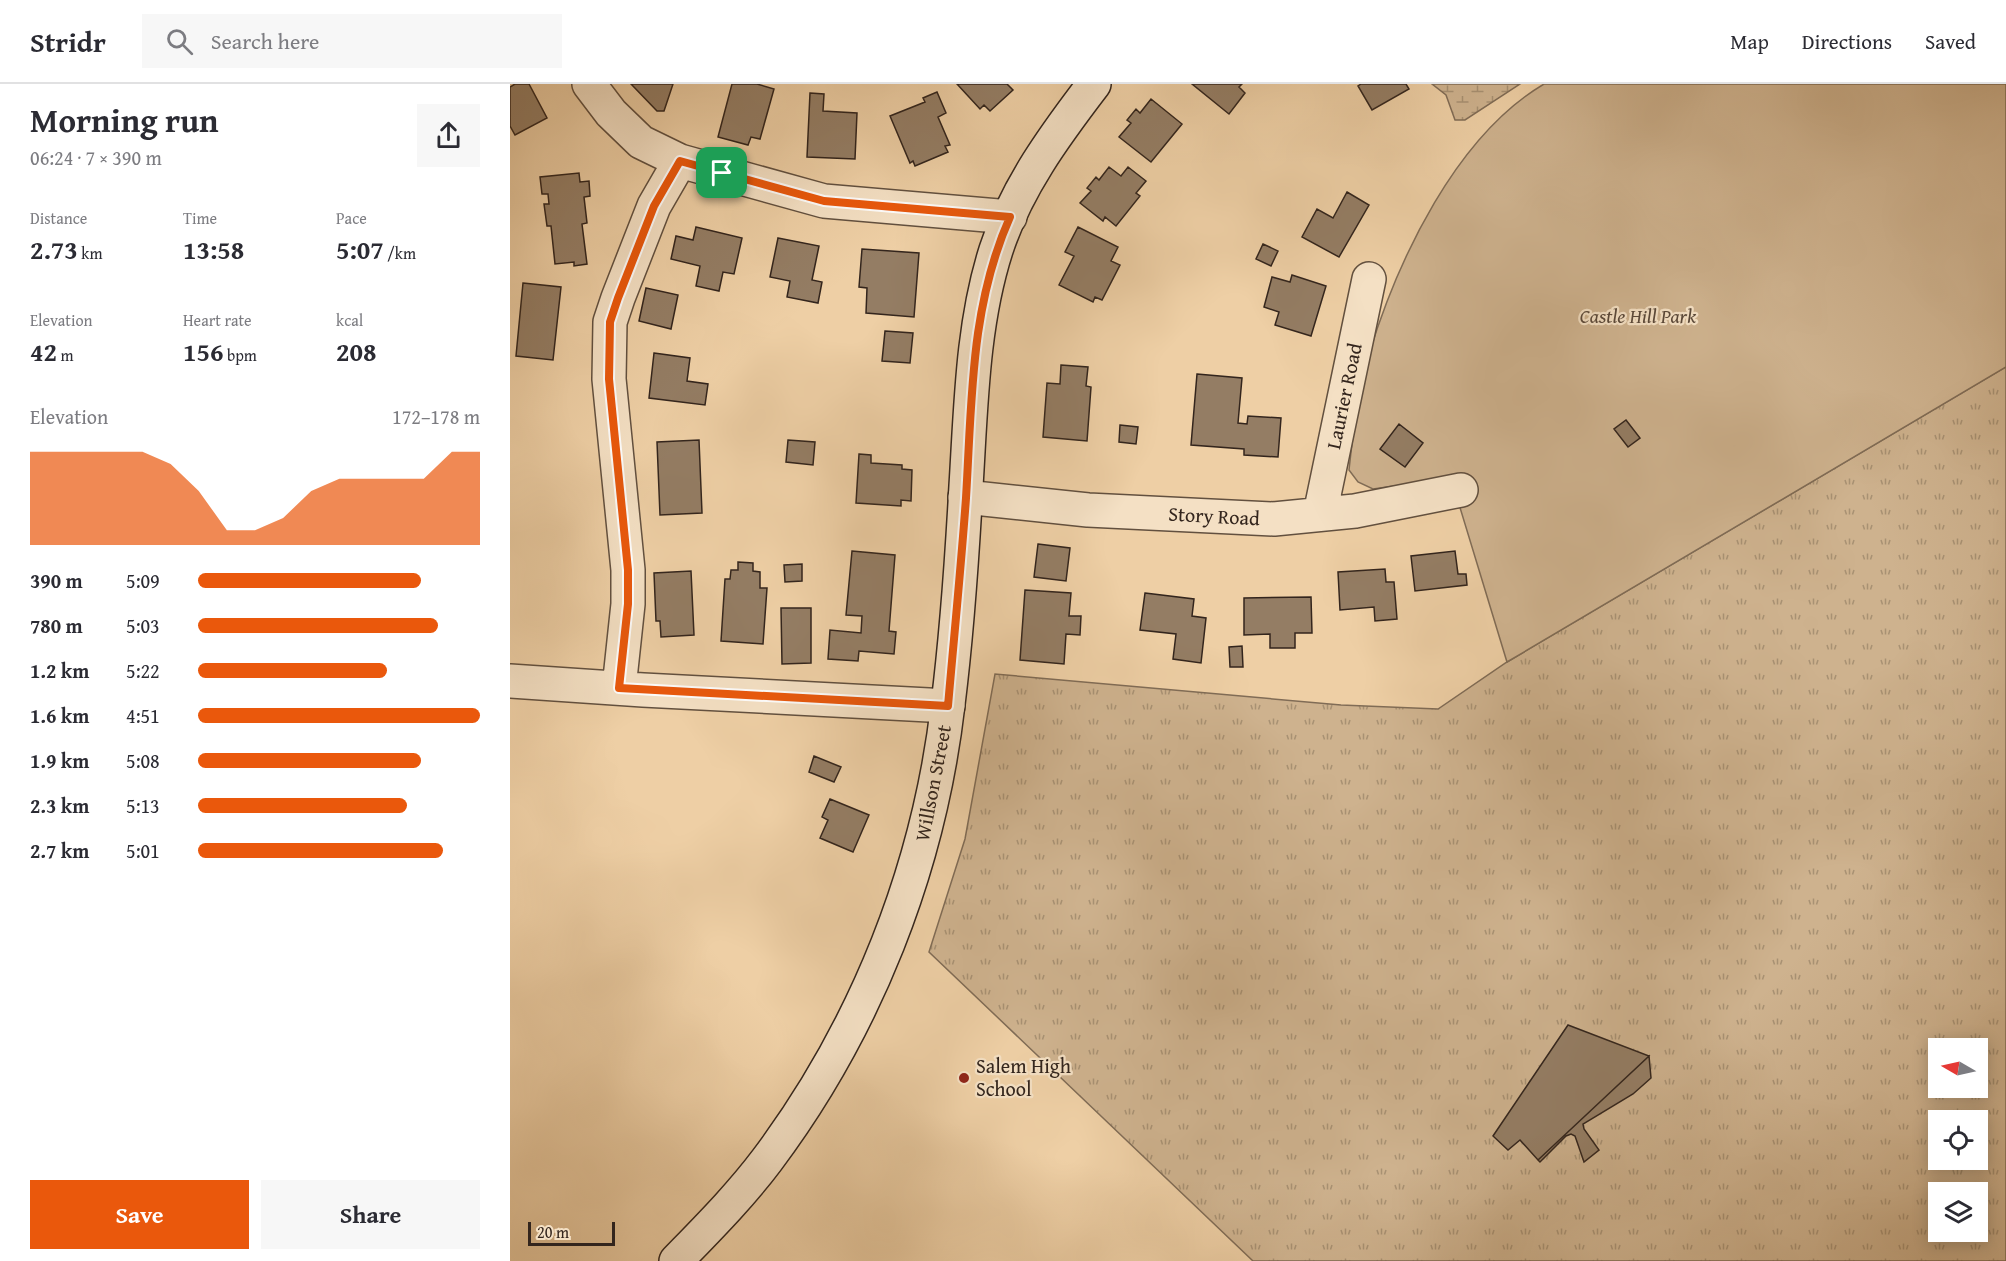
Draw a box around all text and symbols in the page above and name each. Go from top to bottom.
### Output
search box [142,14,562,68]
text: Stridr [30,21,106,62]
icon: search [163,25,196,58]
text: Search here [211,25,319,57]
text: Map [1730,26,1769,57]
text: Directions [1802,26,1892,57]
text: Saved [1925,26,1976,57]
text: Morning run [30,96,219,144]
button: share [417,104,480,167]
text: 06:24 · 7 × 390 m [30,143,162,172]
pin [696,147,747,198]
icon: arrive [705,156,738,189]
text: Distance [30,206,87,230]
text: Time [183,206,217,230]
text: Pace [336,206,367,230]
text: 2.73 [30,230,78,269]
text: 13:58 [183,230,244,269]
text: 5:07 [336,230,384,269]
text: km [78,241,102,265]
text: /km [384,241,416,265]
park label: Castle Hill Park [1580,301,1697,330]
text: Elevation [30,308,93,332]
text: Heart rate [183,308,252,332]
text: kcal [336,308,363,332]
text: 42 [30,332,57,371]
text: 156 [183,332,223,371]
text: 208 [336,332,376,371]
street label: Laurier Road [1318,340,1369,452]
text: m [57,343,74,367]
text: bpm [223,343,257,367]
text: Elevation [30,402,108,431]
text: 172–178 m [392,402,480,431]
street label: Story Road [1168,499,1261,532]
text: 390 m [30,566,83,595]
text: 5:09 [126,566,160,595]
text: 780 m [30,611,83,640]
text: 5:03 [126,611,160,640]
text: 1.2 km [30,656,89,685]
text: 5:22 [126,656,160,685]
text: 1.6 km [30,701,89,730]
text: 4:51 [126,701,160,730]
street label: Willson Street [907,722,958,844]
text: 1.9 km [30,746,89,775]
text: 5:08 [126,746,160,775]
text: 2.3 km [30,791,89,820]
text: 5:13 [126,791,160,820]
text: 2.7 km [30,836,89,865]
text: 5:01 [126,836,160,865]
north arrow [1928,1038,1988,1098]
map controls [1928,1038,1988,1242]
place label: Salem High School [976,1051,1071,1103]
marker: Salem High School [957,1071,971,1085]
button: locate [1928,1110,1988,1170]
button: Save [30,1180,249,1249]
button: Share [261,1180,480,1249]
button: layers [1928,1182,1988,1242]
scale bar [528,1219,615,1246]
text: 20 m [537,1220,569,1244]

